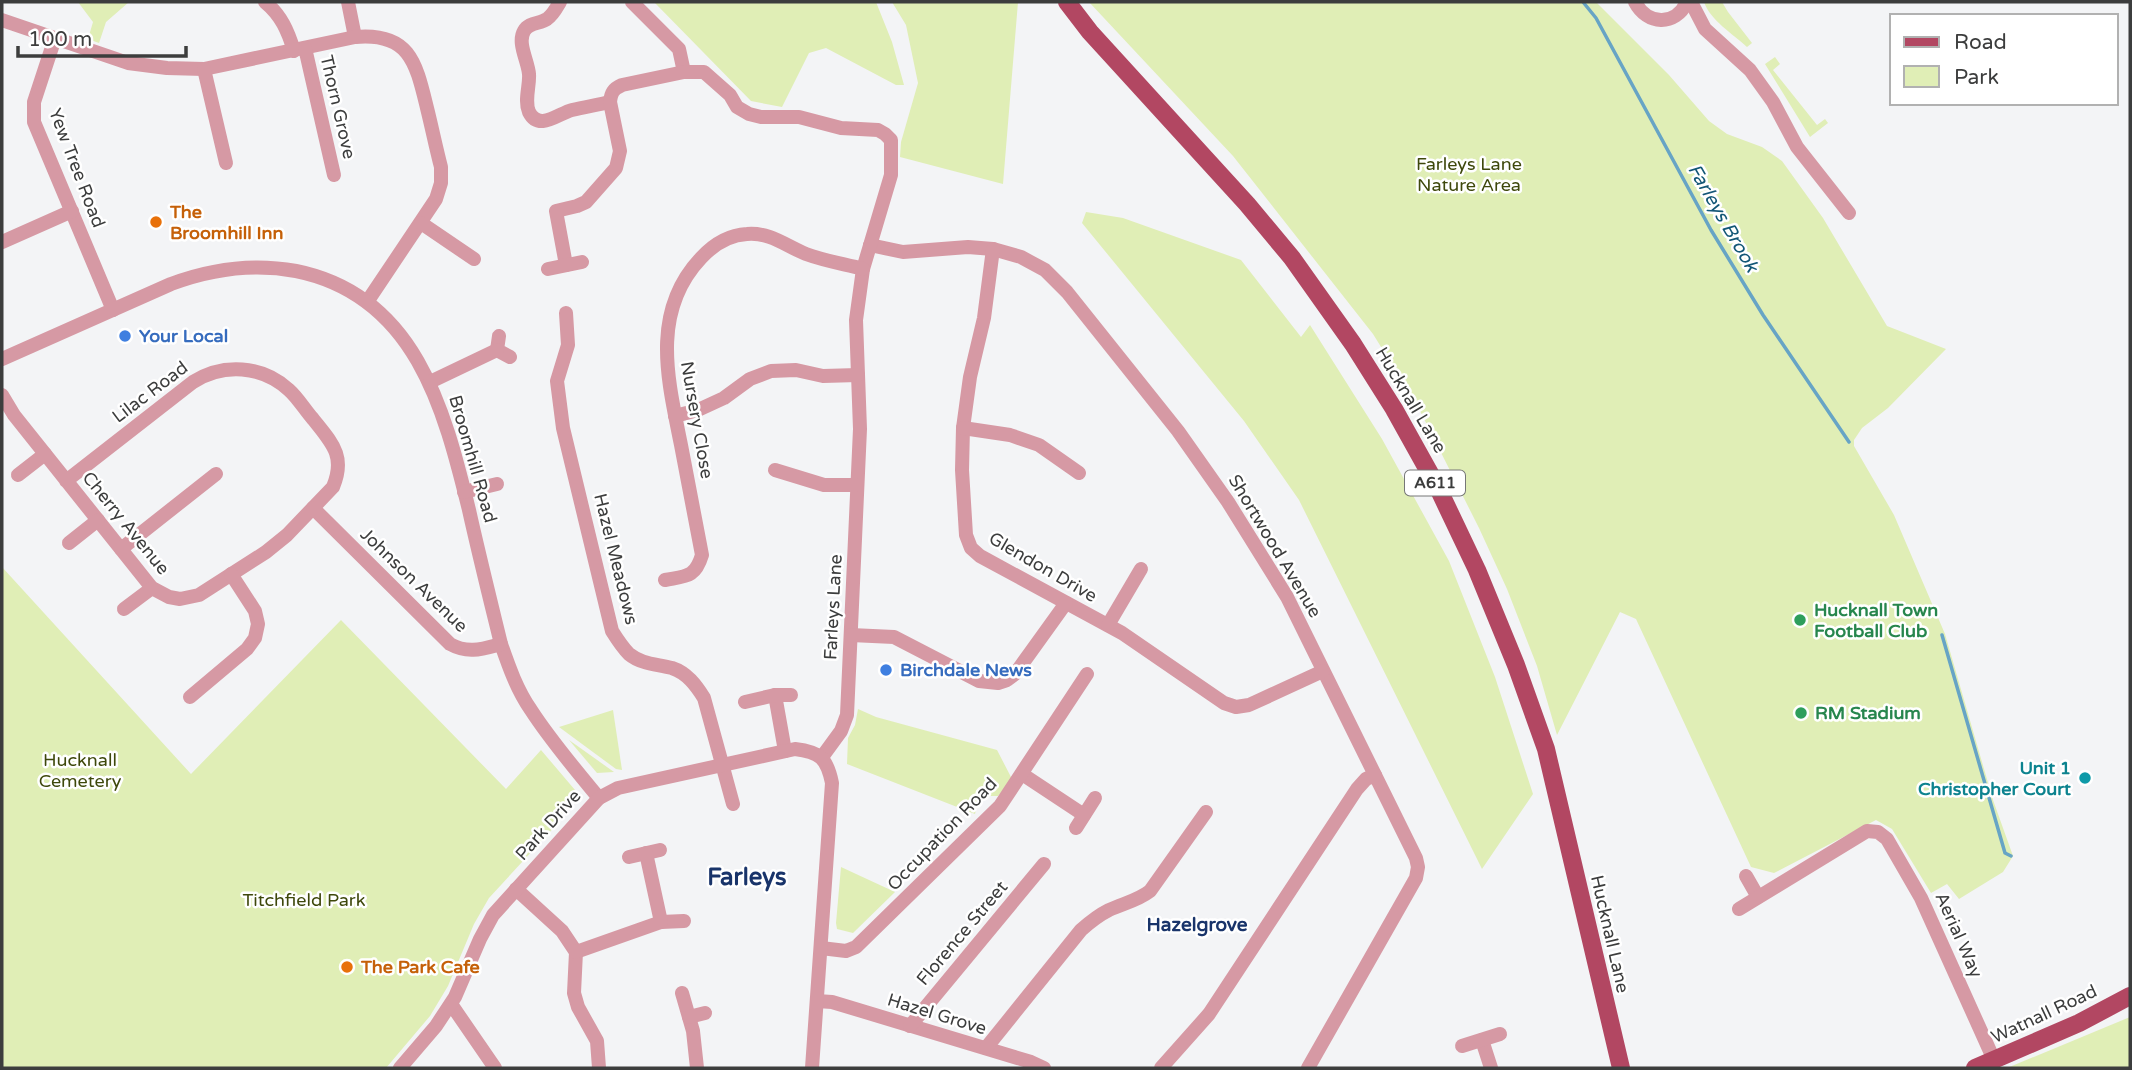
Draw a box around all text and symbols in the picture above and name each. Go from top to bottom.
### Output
scale bar [18,14,186,58]
legend [1890,14,2118,105]
text: 100 m [28,27,92,52]
text: Road [1954,30,2007,55]
street label: Thorn Grove [315,53,361,161]
text: Park [1954,65,1999,90]
street label: Yew Tree Road [44,105,110,231]
park label: Farleys Lane Nature Area [1416,153,1522,196]
water label: Farleys Brook [1683,160,1764,277]
place label: The Broomhill Inn [169,201,283,244]
marker: The Broomhill Inn [148,214,164,230]
place label: Your Local [139,325,228,347]
marker: Your Local [117,328,133,344]
street label: Hucknall Lane [1371,343,1451,457]
street label: Lilac Road [108,356,192,428]
street label: Nursery Close [676,360,718,480]
street label: Broomhill Road [444,393,502,525]
street label: Cherry Avenue [78,467,174,579]
street label: Shortwood Avenue [1224,470,1326,622]
road number: A611 [1405,470,1465,496]
street label: Hazel Meadows [589,491,643,627]
street label: Johnson Avenue [356,523,472,637]
street label: Glendon Drive [985,527,1101,607]
street label: Farleys Lane [819,554,847,660]
place label: Hucknall Town Football Club [1814,599,1938,642]
marker: Hucknall Town Football Club [1792,612,1808,628]
place label: Birchdale News [900,659,1032,681]
marker: Birchdale News [878,662,894,678]
place label: RM Stadium [1815,702,1921,724]
marker: RM Stadium [1793,705,1809,721]
park label: Hucknall Cemetery [39,749,122,792]
place label: Unit 1 Christopher Court [1918,757,2071,800]
marker: Unit 1 Christopher Court [2077,770,2093,786]
street label: Occupation Road [882,773,1002,895]
street label: Park Drive [511,785,585,865]
district label: Farleys [707,863,787,892]
street label: Hucknall Lane [1586,873,1634,995]
street label: Florence Street [912,876,1012,990]
park label: Titchfield Park [243,889,366,911]
street label: Aerial Way [1930,889,1988,981]
district label: Hazelgrove [1146,914,1248,937]
place label: The Park Cafe [360,956,480,978]
marker: The Park Cafe [339,959,355,975]
street label: Watnall Road [1988,980,2100,1048]
street label: Hazel Grove [885,988,989,1040]

